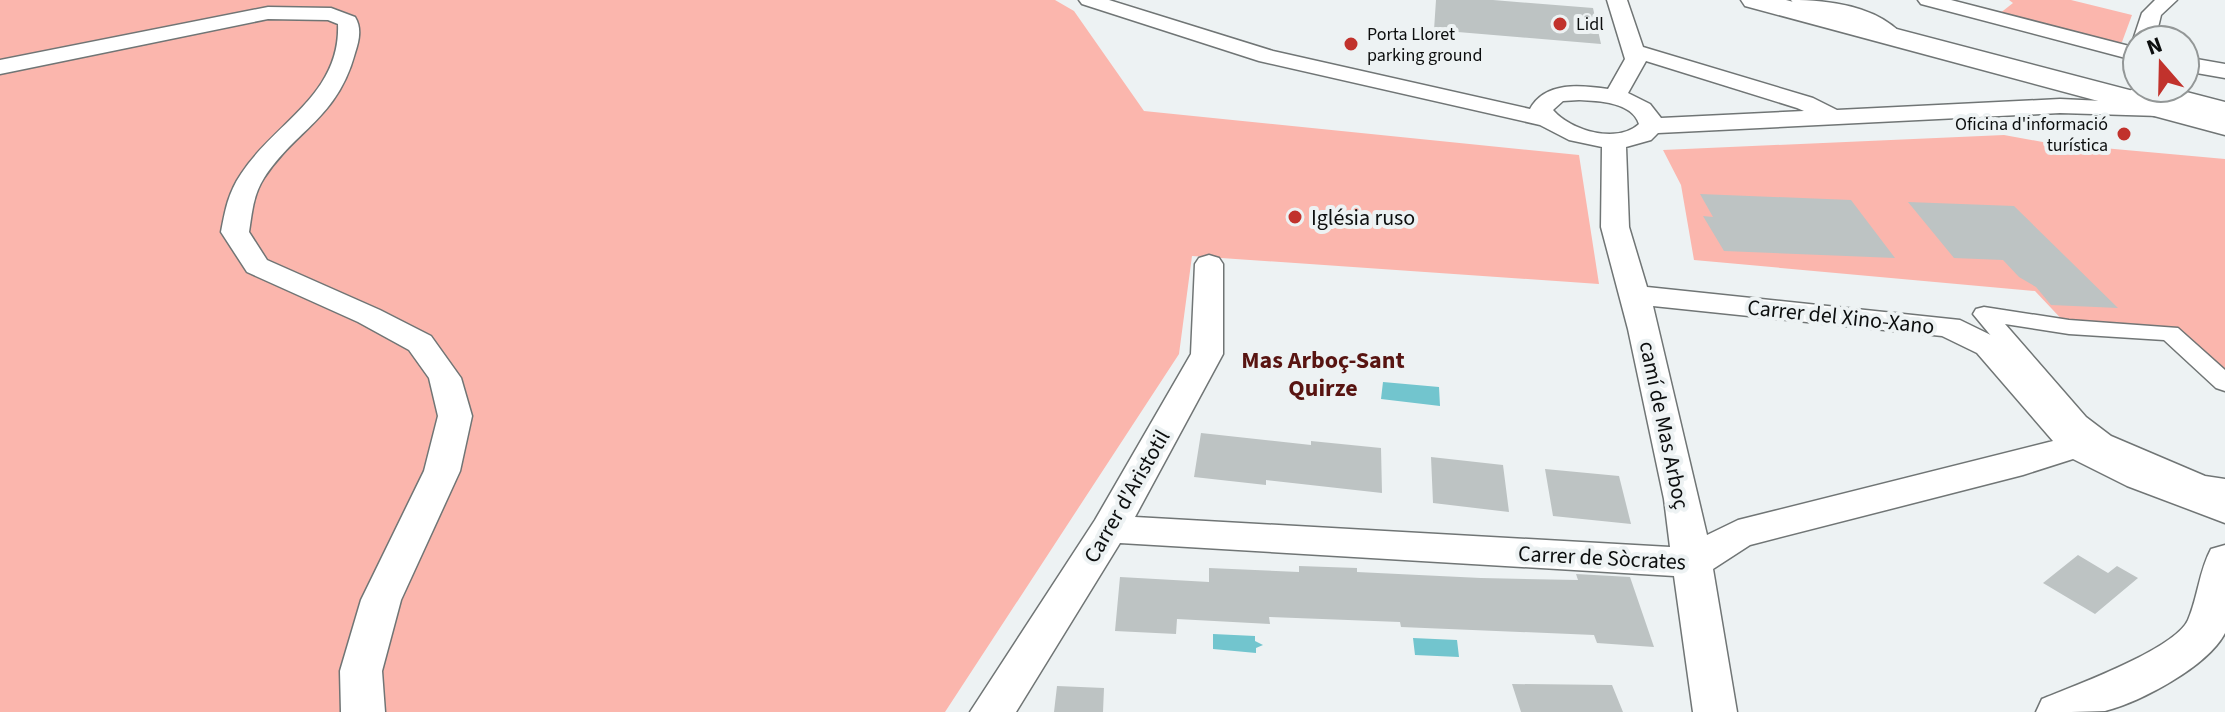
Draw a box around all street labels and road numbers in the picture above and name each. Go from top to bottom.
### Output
street label: Carrer del Xino-Xano [1746,291,1936,343]
street label: camí de Mas Arboç [1631,338,1697,512]
street label: Carrer d'Aristotil [1076,424,1178,569]
street label: Carrer de Sòcrates [1517,538,1687,578]

